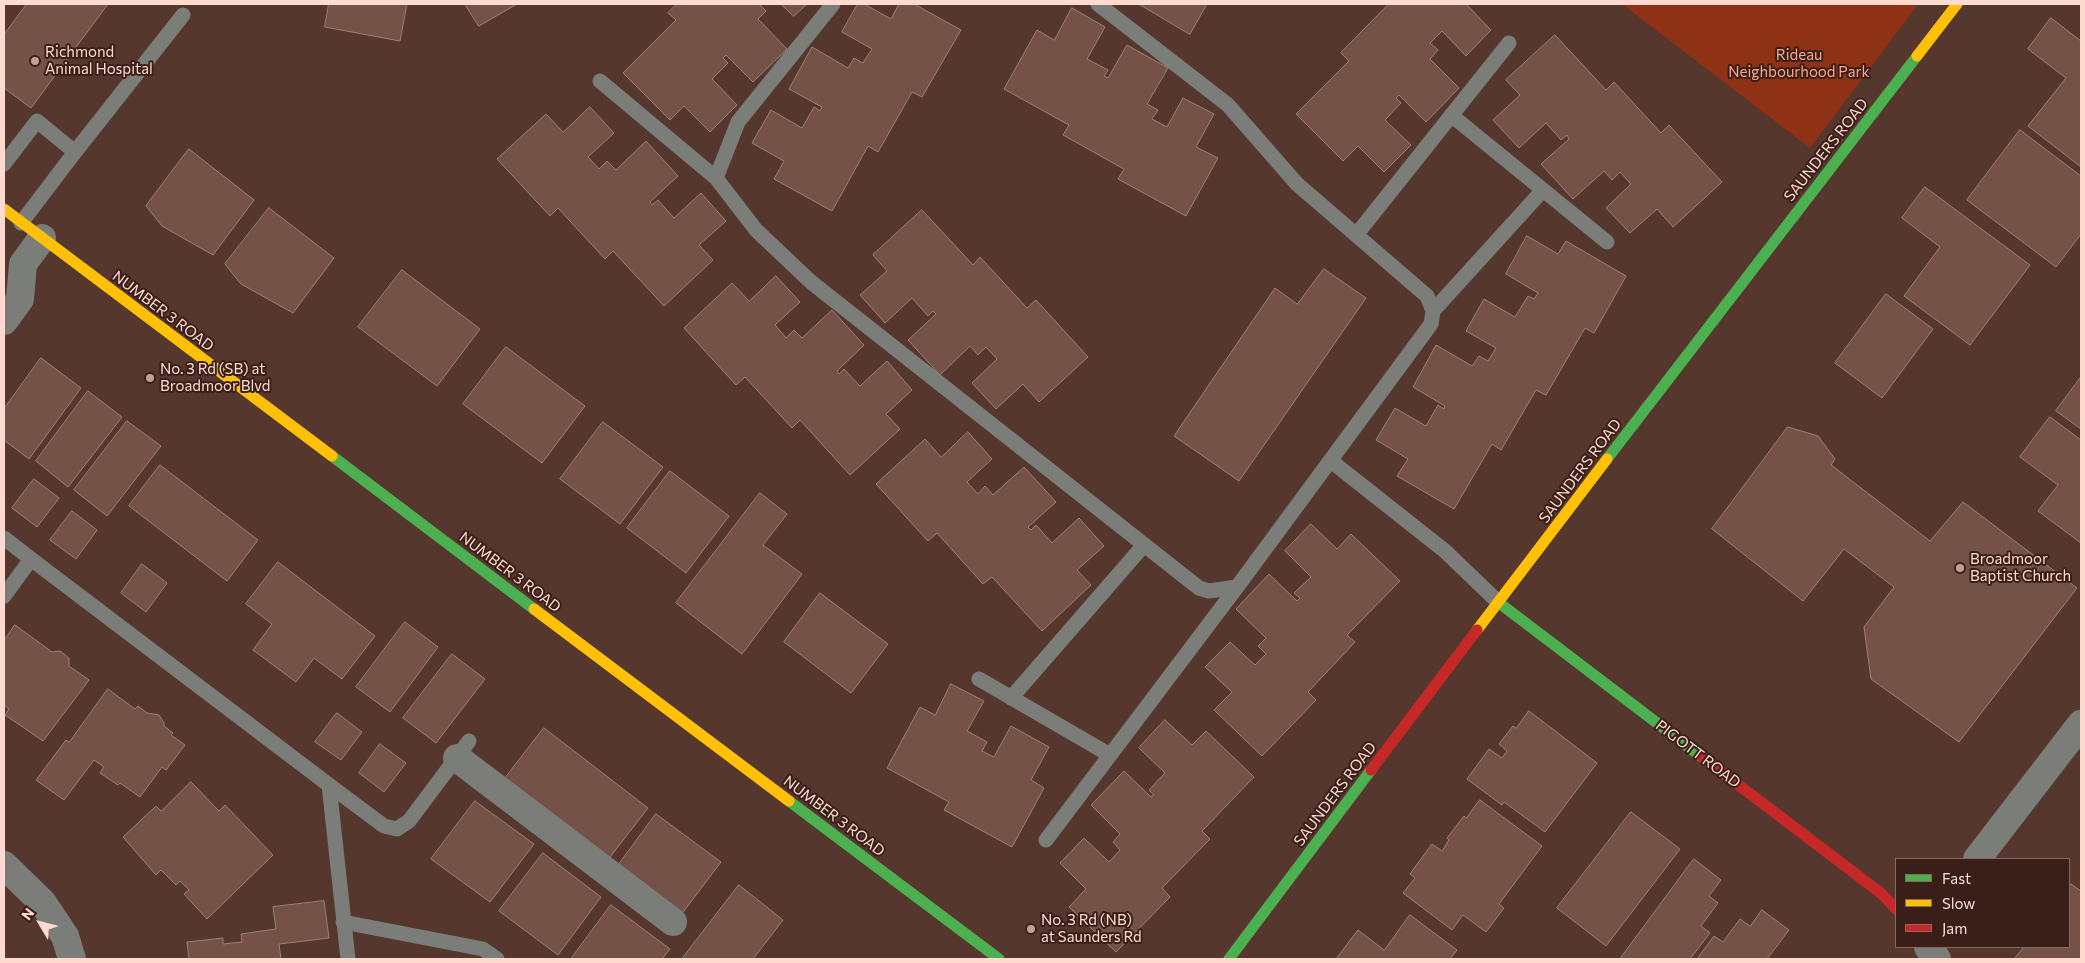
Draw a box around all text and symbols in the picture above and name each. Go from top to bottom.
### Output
place label: Richmond Animal Hospital [45,43,153,78]
park label: Rideau Neighbourhood Park [1728,46,1870,81]
marker: Richmond Animal Hospital [29,55,41,67]
street label: SAUNDERS ROAD [1780,95,1872,205]
street label: NUMBER 3 ROAD [109,267,217,355]
place label: No. 3 Rd (SB) at Broadmoor Blvd [160,360,270,395]
marker: No. 3 Rd (SB) at Broadmoor Blvd [144,372,156,384]
street label: SAUNDERS ROAD [1535,415,1625,527]
street label: NUMBER 3 ROAD [456,528,564,616]
place label: Broadmoor Baptist Church [1970,550,2071,585]
marker: Broadmoor Baptist Church [1954,562,1966,574]
street label: PIGOTT ROAD [1652,716,1744,792]
street label: SAUNDERS ROAD [1290,738,1380,850]
street label: NUMBER 3 ROAD [780,772,888,860]
legend [1895,858,2070,948]
text: Fast [1942,869,1971,887]
text: Slow [1942,894,1975,912]
north arrow [15,898,65,948]
text: N [18,904,38,923]
place label: No. 3 Rd (NB) at Saunders Rd [1041,911,1142,946]
text: Jam [1942,919,1967,937]
marker: No. 3 Rd (NB) at Saunders Rd [1025,923,1037,935]

